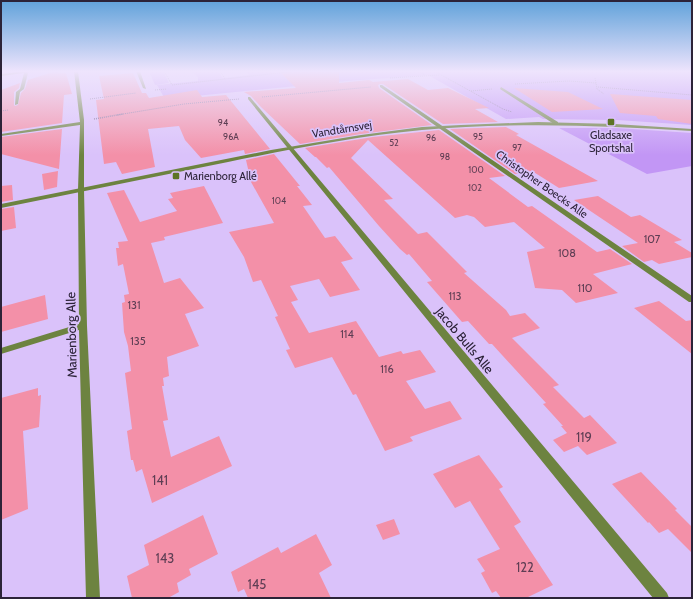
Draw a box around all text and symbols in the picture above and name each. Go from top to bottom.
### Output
house number: 94 [218,117,228,128]
street label: Vandtårnsvej [311,117,373,141]
marker: Gladsaxe Sportshal [606,117,616,127]
place label: Gladsaxe Sportshal [589,128,633,155]
house number: 96A [223,131,239,142]
house number: 95 [473,131,483,142]
house number: 96 [426,132,436,143]
house number: 52 [389,137,399,148]
house number: 97 [512,142,522,153]
street label: Christopher Boecks Alle [493,147,591,221]
house number: 98 [440,151,450,162]
house number: 100 [468,164,484,175]
place label: Marienborg Allé [184,169,257,183]
marker: Marienborg Allé [171,171,181,181]
house number: 102 [468,182,482,193]
house number: 104 [272,195,286,206]
house number: 107 [644,232,661,246]
house number: 108 [558,246,576,260]
house number: 110 [578,281,593,295]
house number: 113 [448,289,462,303]
street label: Marienborg Alle [62,292,80,378]
house number: 131 [127,298,141,312]
street label: Jacob Bulls Alle [432,303,498,377]
house number: 114 [340,327,354,341]
house number: 135 [130,334,146,348]
house number: 116 [380,362,394,376]
house number: 119 [576,429,592,445]
house number: 141 [152,472,168,488]
house number: 143 [156,550,174,566]
house number: 122 [516,559,534,575]
house number: 145 [248,576,266,592]

